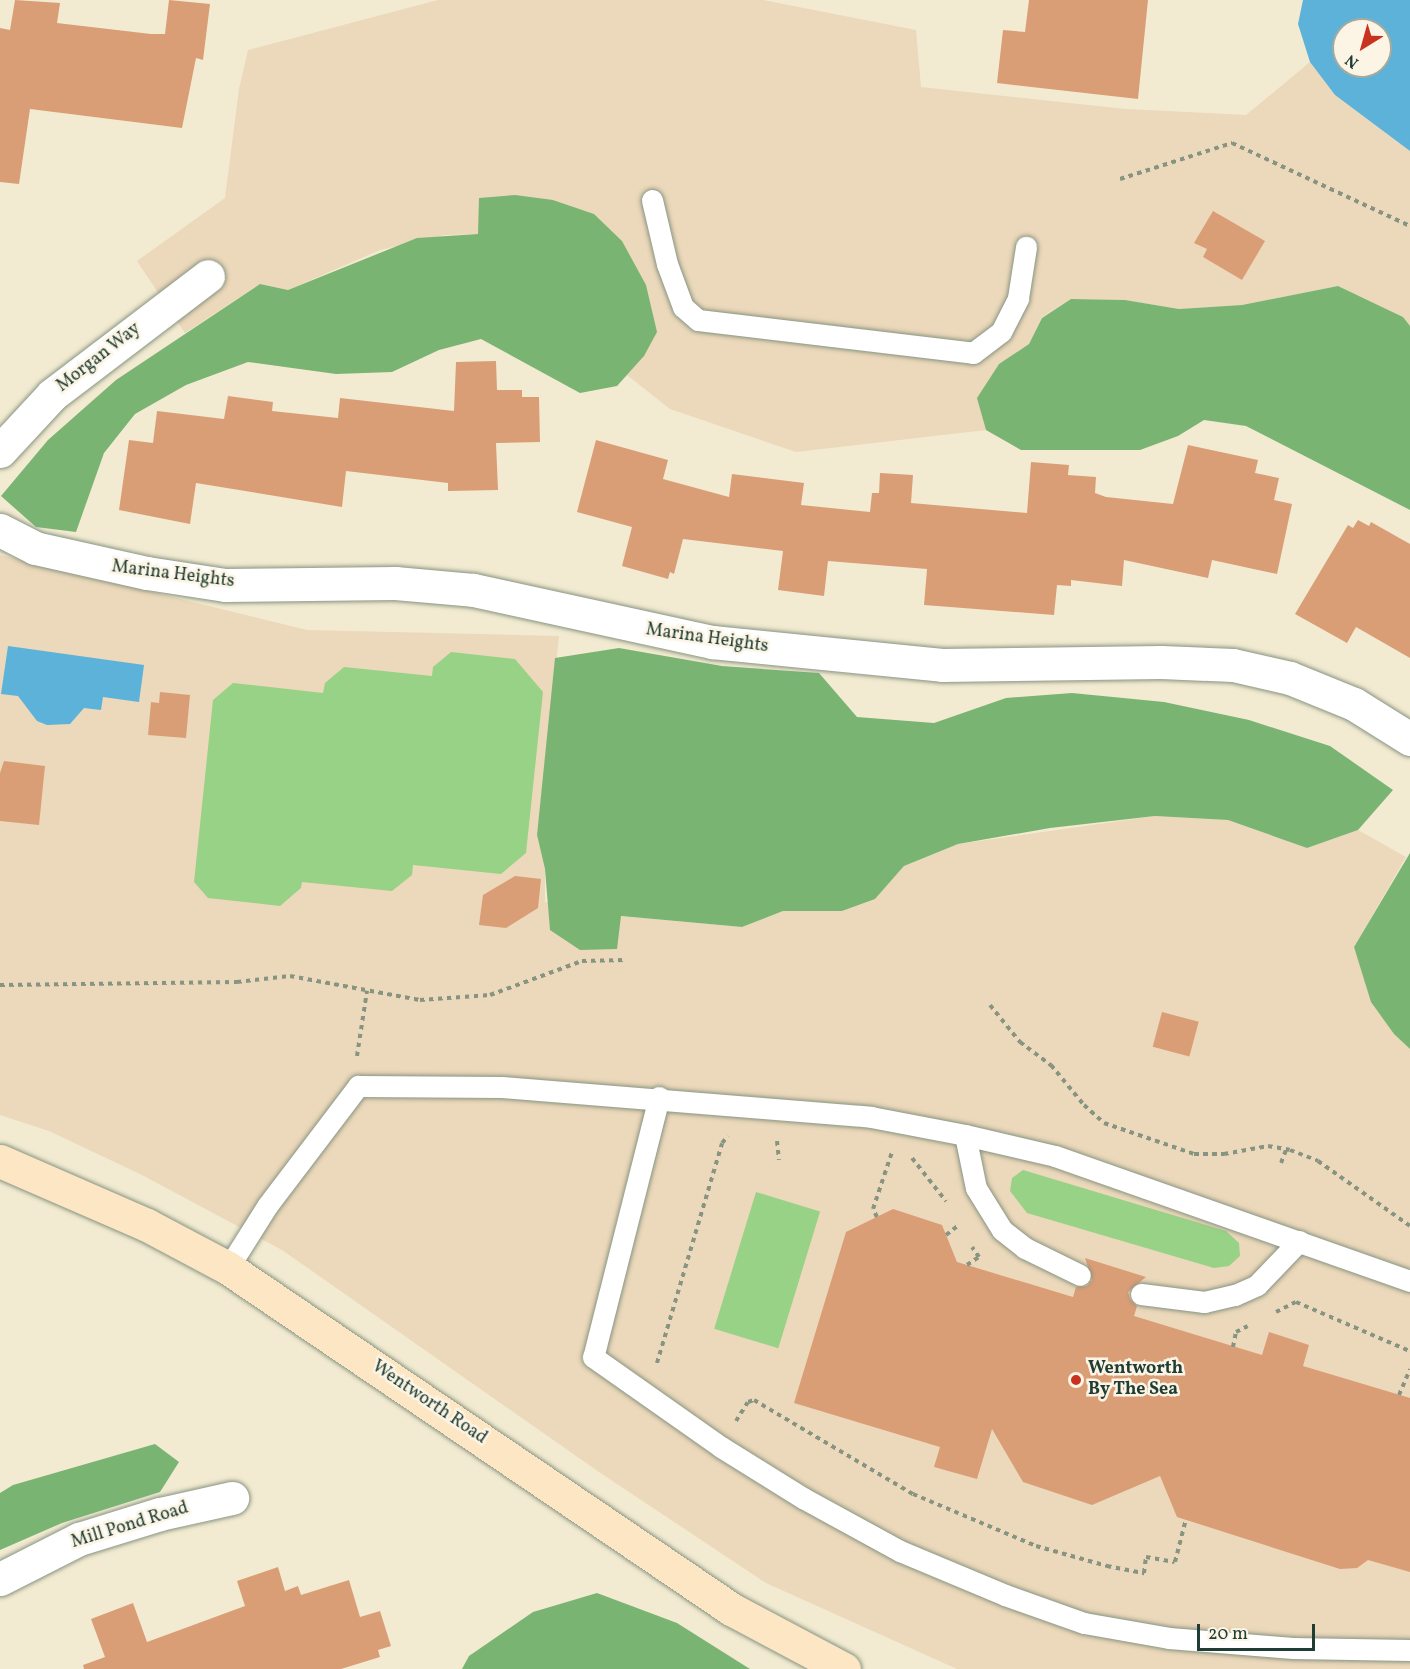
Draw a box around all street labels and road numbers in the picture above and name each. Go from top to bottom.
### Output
street label: Morgan Way [53,318,145,398]
street label: Marina Heights [110,557,236,593]
street label: Marina Heights [644,620,770,658]
street label: Wentworth Road [367,1356,491,1450]
street label: Mill Pond Road [69,1498,191,1554]

